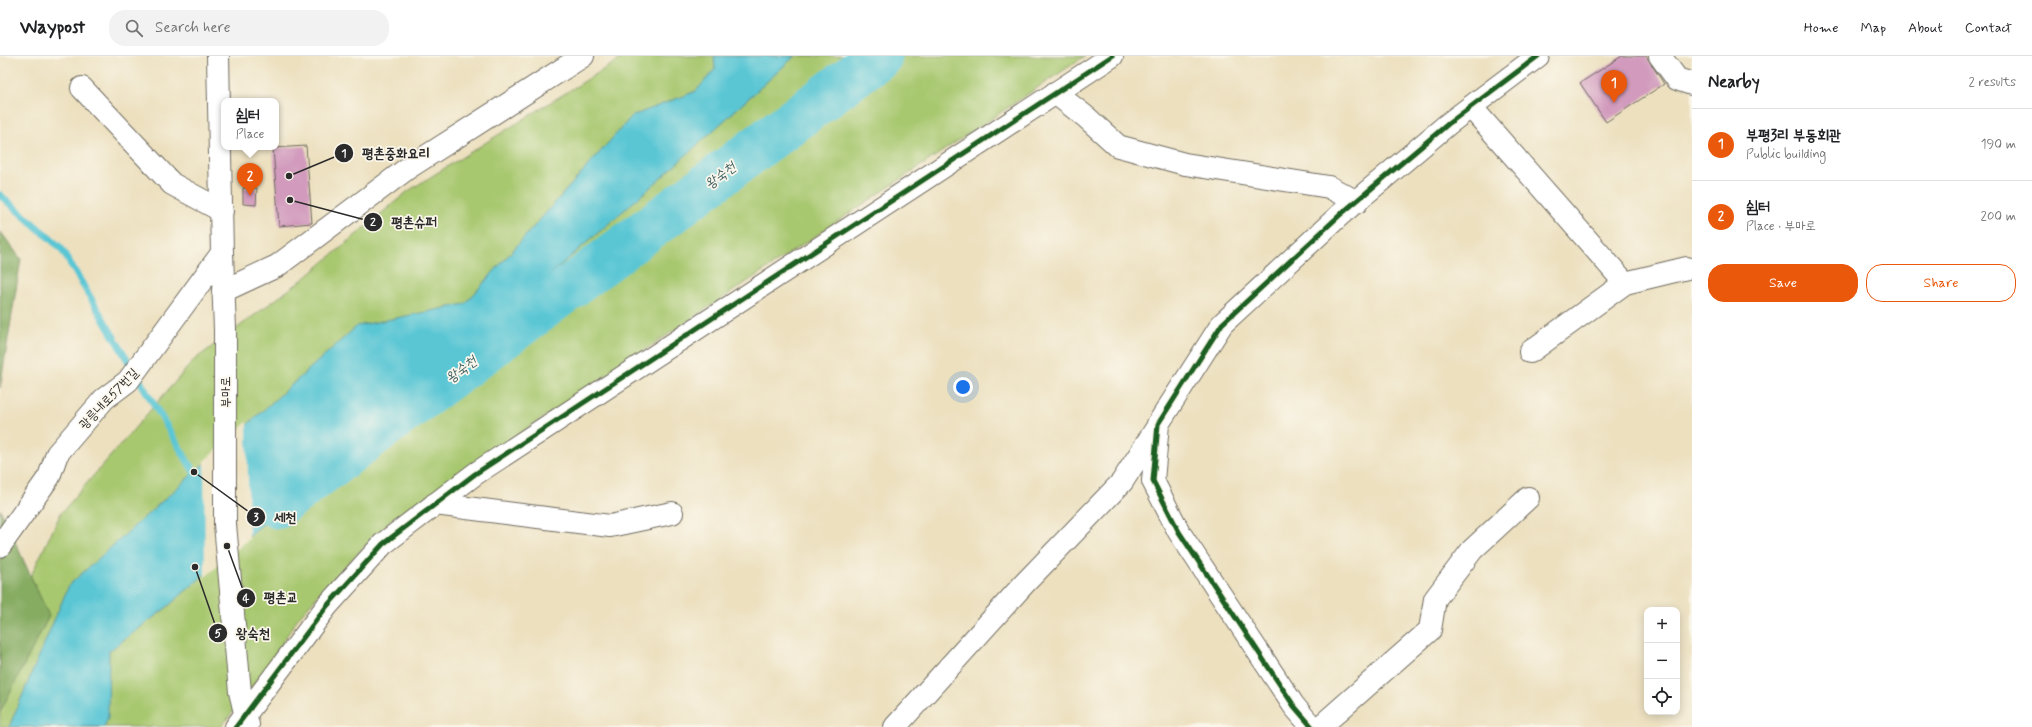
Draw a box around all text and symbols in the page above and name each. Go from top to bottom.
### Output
search box [109,10,389,46]
text: Waypost [20,15,85,40]
icon: search [123,17,145,39]
text: Search here [155,18,231,38]
text: Home [1804,19,1838,37]
text: Map [1860,19,1886,37]
text: About [1908,19,1943,37]
text: Contact [1965,19,2012,37]
pin: 1 [1601,70,1627,103]
text: Nearby [1708,71,1760,93]
text: 2 results [1969,74,2016,91]
popup [221,98,279,150]
text: 쉼터 [236,106,260,126]
text: Place [236,126,264,143]
text: 부평3리 부동회관 [1746,126,1841,146]
text: 1 [1718,136,1724,153]
text: 190 m [1981,136,2016,153]
callout: 평촌중화요리 [334,140,438,166]
text: 평촌중화요리 [361,145,430,163]
text: 1 [341,146,347,162]
text: Public building [1746,146,1826,163]
water label: 왕숙천 [702,157,741,193]
pin: 2 [237,163,263,196]
text: 쉼터 [1746,198,1770,218]
text: 2 [1718,208,1724,225]
text: 200 m [1981,208,2016,225]
callout: 평촌슈퍼 [363,209,444,235]
text: 평촌슈퍼 [390,214,437,232]
text: 2 [370,215,376,231]
text: Place · 부마로 [1746,218,1816,235]
button: Save [1708,264,1858,302]
button: Share [1866,264,2016,302]
water label: 왕숙천 [443,351,482,387]
street label: 광릉내로57번길 [76,365,142,433]
street label: 부마로 [218,376,235,408]
your location [953,377,973,397]
callout: 세천 [246,504,304,530]
text: 세천 [274,509,296,527]
text: 3 [253,510,259,526]
callout: 평촌교 [236,585,306,611]
text: 평촌교 [263,589,298,607]
text: 4 [243,591,250,607]
map controls [1644,607,1680,715]
button: + [1644,607,1680,643]
callout: 왕숙천 [208,620,278,646]
text: 왕숙천 [235,625,270,643]
text: 5 [214,626,222,642]
button: − [1644,643,1680,679]
button: locate [1644,679,1680,715]

